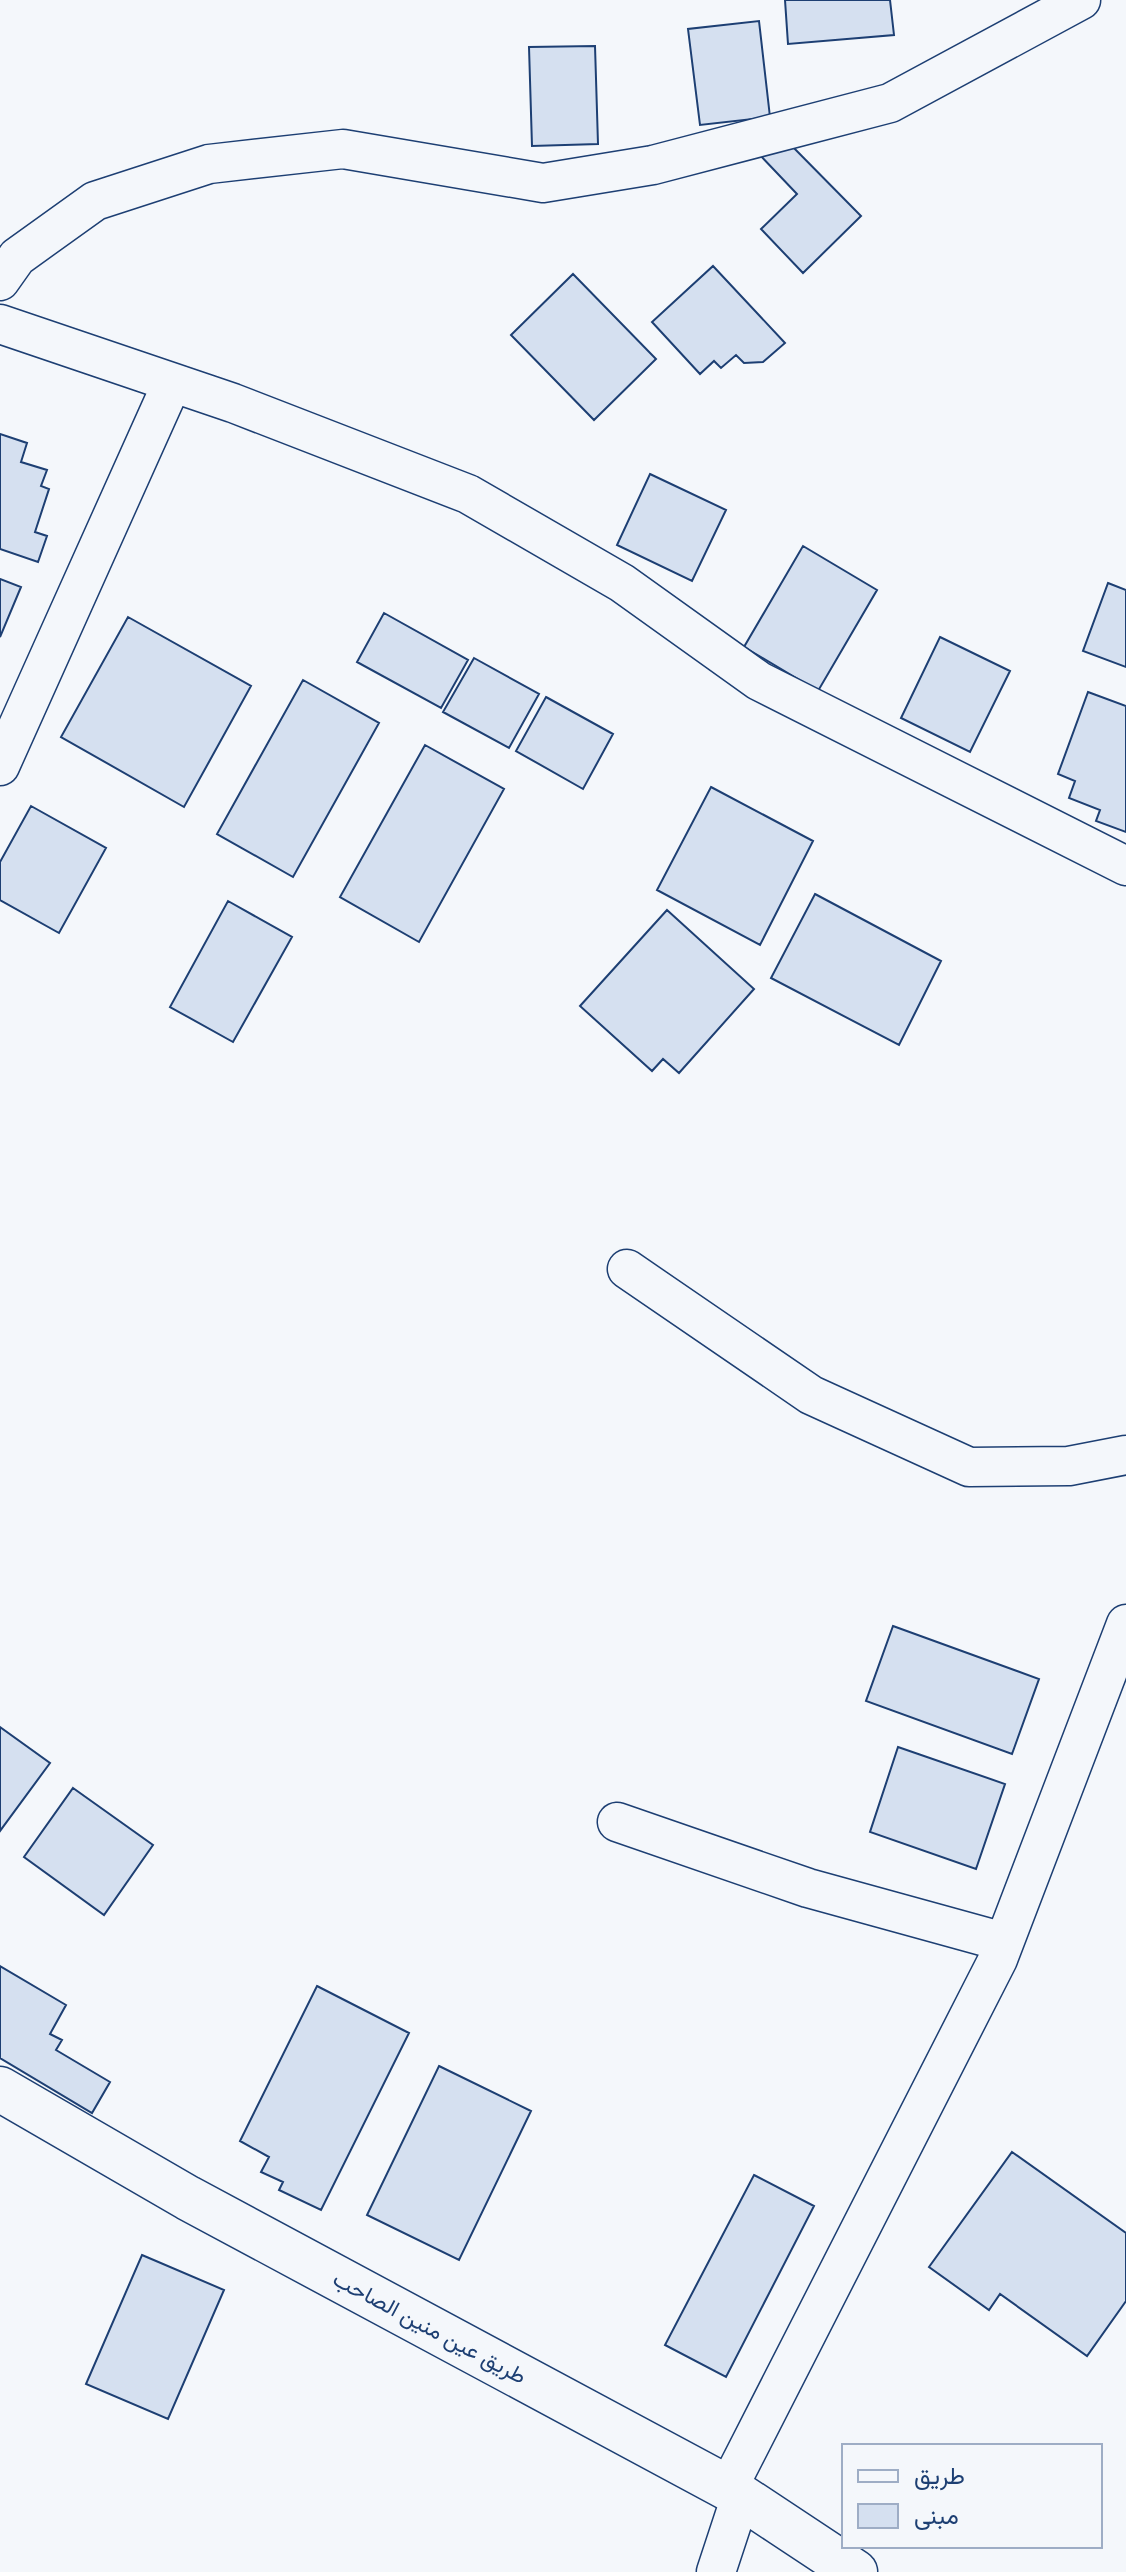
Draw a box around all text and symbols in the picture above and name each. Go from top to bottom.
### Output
street label: طريق عين منين الصاحب [328,2265,531,2390]
legend [842,2444,1102,2548]
text: طريق [914,2461,965,2491]
text: مبنى [914,2501,959,2530]

